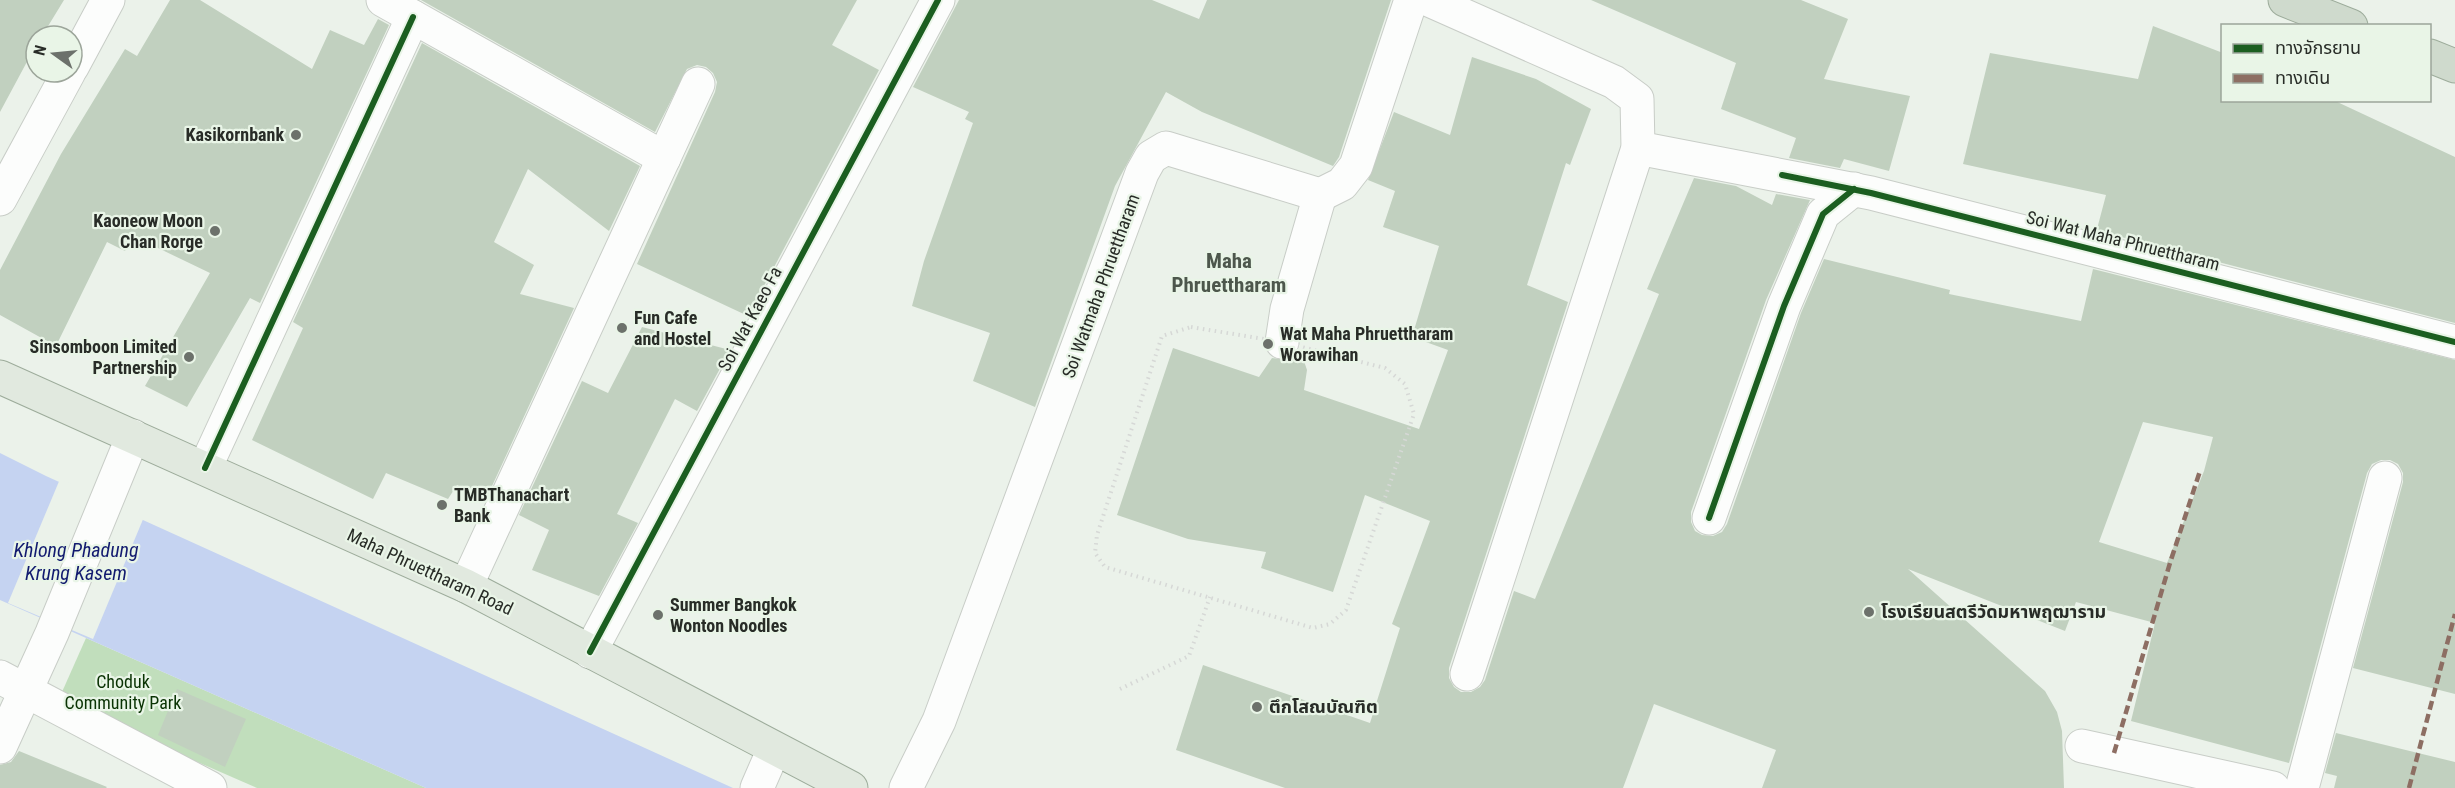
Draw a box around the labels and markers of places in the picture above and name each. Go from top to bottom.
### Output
place label: Kasikornbank [186,124,284,145]
marker: Kasikornbank [289,128,303,142]
place label: Kaoneow Moon Chan Rorge [93,210,203,252]
marker: Kaoneow Moon Chan Rorge [208,224,222,238]
place label: Fun Cafe and Hostel [634,307,711,349]
marker: Fun Cafe and Hostel [615,321,629,335]
place label: Wat Maha Phruettharam Worawihan [1280,323,1453,365]
place label: Sinsomboon Limited Partnership [29,336,177,378]
marker: Wat Maha Phruettharam Worawihan [1261,337,1275,351]
marker: Sinsomboon Limited Partnership [182,350,196,364]
place label: TMBThanachart Bank [454,484,570,526]
marker: TMBThanachart Bank [435,498,449,512]
place label: Summer Bangkok Wonton Noodles [670,594,797,636]
place label: โรงเรียนสตรีวัดมหาพฤฒาราม [1881,601,2106,622]
marker: โรงเรียนสตรีวัดมหาพฤฒาราม [1862,605,1876,619]
marker: Summer Bangkok Wonton Noodles [651,608,665,622]
place label: ตึกโสณบัณฑิต [1269,696,1378,717]
marker: ตึกโสณบัณฑิต [1250,700,1264,714]

